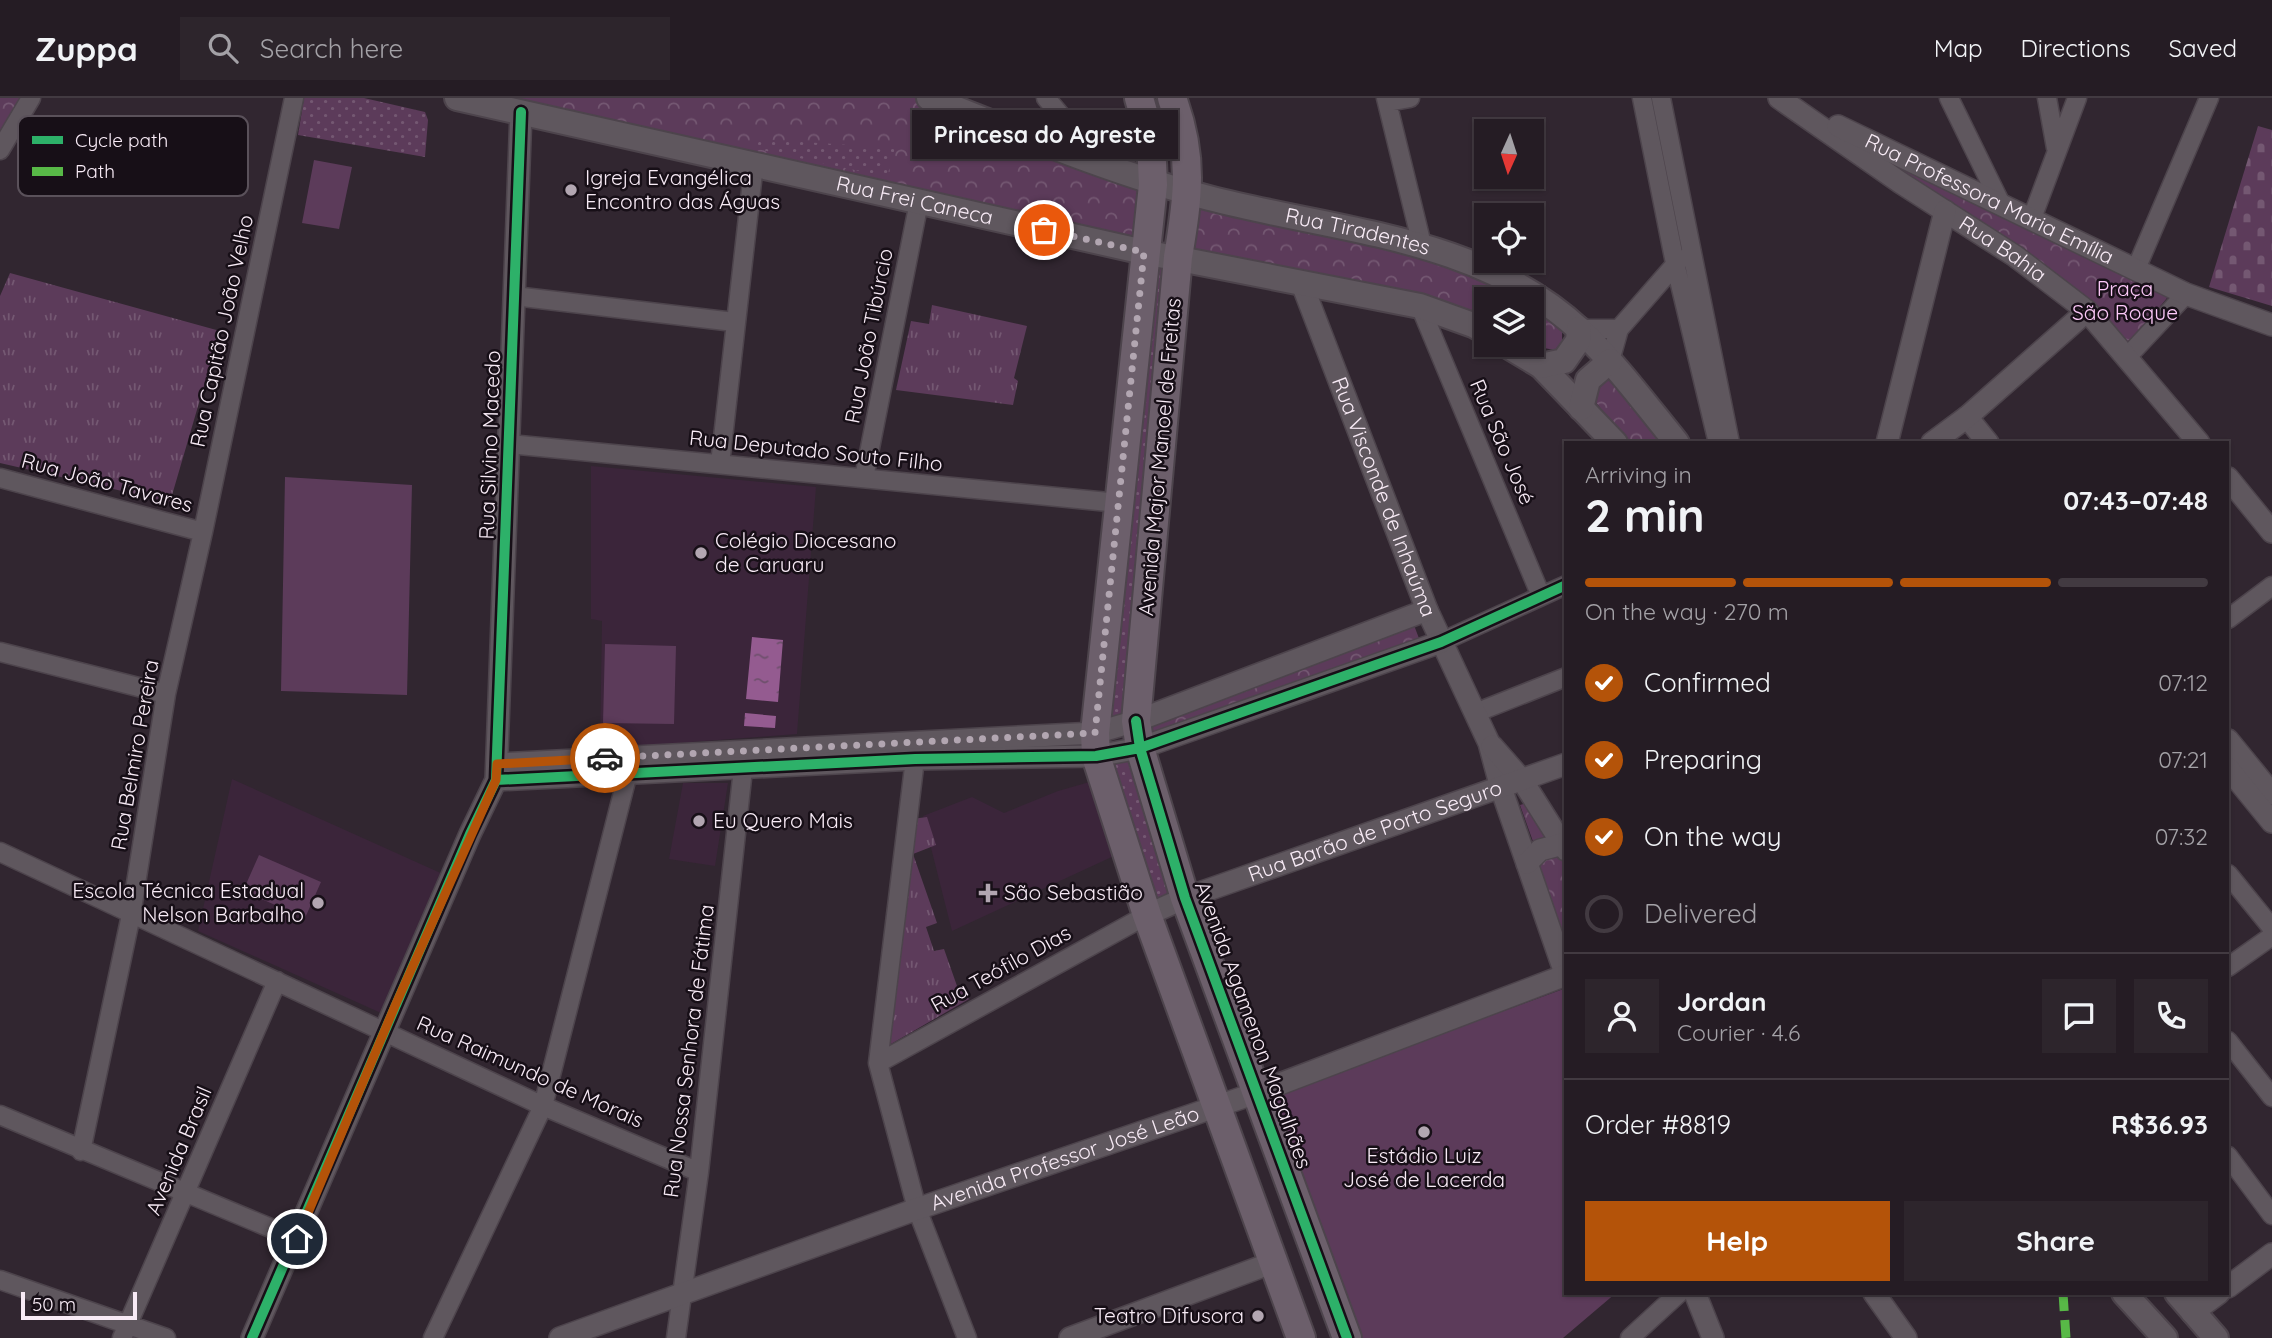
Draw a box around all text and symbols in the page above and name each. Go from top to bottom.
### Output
search box [180,17,670,80]
text: Zuppa [35,28,138,69]
icon: search [204,29,242,67]
text: Search here [260,32,403,65]
text: Map [1934,33,1983,63]
text: Directions [2021,33,2131,63]
text: Saved [2169,33,2237,63]
callout: Princesa do Agreste [911,111,1177,160]
legend [18,116,248,196]
north arrow [1474,119,1544,189]
map controls [1474,119,1544,357]
text: Princesa do Agreste [934,120,1156,149]
street label: Rua Professora Maria Emília [1861,127,2118,269]
text: Cycle path [75,128,168,152]
text: Path [75,159,115,183]
place label: Igreja Evangélica Encontro das Águas [585,164,780,214]
street label: Rua Frei Caneca [834,169,996,230]
marker: Igreja Evangélica Encontro das Águas [563,182,579,198]
pin [1014,200,1074,260]
street label: Rua Tiradentes [1283,202,1434,260]
button: locate [1474,203,1544,273]
street label: Rua Bahia [1955,210,2052,287]
icon: bag [1025,211,1063,249]
street label: Rua Capitão João Velho [184,212,258,449]
street label: Rua João Tibúrcio [838,246,898,425]
park label: Praça São Roque [2072,275,2178,325]
button: layers [1474,287,1544,357]
street label: Avenida Major Manoel de Freitas [1132,297,1186,617]
street label: Rua Silvino Macedo [473,350,505,540]
street label: Rua Visconde de Inhaúma [1327,373,1442,620]
street label: Rua São José [1465,375,1541,508]
street label: Rua Deputado Souto Filho [688,424,944,476]
street label: Rua João Tavares [19,447,196,517]
text: Arriving in [1585,460,1692,489]
text: 07:43–07:48 [2063,484,2208,517]
text: 2 min [1585,486,1705,544]
place label: Colégio Diocesano de Caruaru [715,527,896,577]
marker: Colégio Diocesano de Caruaru [693,545,709,561]
text: On the way · 270 m [1585,597,1789,626]
street label: Rua Belmiro Pereira [104,658,164,852]
icon: check [1585,664,1623,702]
text: Confirmed [1644,666,1771,699]
text: 07:12 [2158,668,2208,697]
courier [570,723,640,793]
icon: car [586,739,624,777]
icon: check [1585,741,1623,779]
text: Preparing [1644,743,1762,776]
text: 07:21 [2158,745,2208,774]
street label: Rua Barão de Porto Seguro [1244,774,1505,887]
place label: Eu Quero Mais [713,807,853,833]
marker: Eu Quero Mais [691,813,707,829]
icon: check [1585,818,1623,856]
text: On the way [1644,820,1782,853]
text: 07:32 [2155,822,2208,851]
place label: Escola Técnica Estadual Nelson Barbalho [72,877,304,927]
street label: Avenida Agamenon Magalhães [1190,878,1318,1172]
place label: São Sebastião [1004,879,1143,905]
marker: São Sebastião [978,883,998,903]
marker: Escola Técnica Estadual Nelson Barbalho [310,895,326,911]
text: Delivered [1644,897,1757,930]
street label: Rua Nossa Senhora de Fátima [657,903,719,1199]
street label: Rua Teófilo Dias [926,919,1075,1017]
button: person [1585,979,1659,1053]
button: chat [2042,979,2116,1053]
button: phone [2134,979,2208,1053]
text: Jordan [1677,985,1766,1018]
street label: Rua Raimundo de Morais [413,1009,648,1133]
text: Courier · 4.6 [1677,1018,1800,1047]
street label: Avenida Brasil [139,1082,217,1219]
street label: Avenida Professor José Leão [927,1099,1202,1215]
text: Order #8819 [1585,1108,1731,1141]
text: R$36.93 [2111,1108,2208,1141]
marker: Estádio Luiz José de Lacerda [1416,1124,1432,1140]
place label: Estádio Luiz José de Lacerda [1343,1142,1505,1192]
button: Help [1585,1201,1890,1281]
button: Share [1904,1201,2208,1281]
pin [267,1209,327,1269]
icon: home [278,1220,316,1258]
scale bar [21,1289,136,1321]
text: 50 m [32,1292,76,1316]
place label: Teatro Difusora [1094,1302,1244,1328]
marker: Teatro Difusora [1250,1308,1266,1324]

